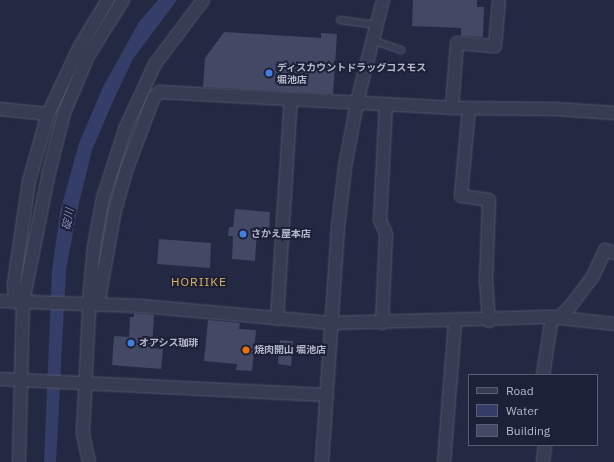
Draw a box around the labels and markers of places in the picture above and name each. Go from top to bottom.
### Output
place label: ディスカウントドラッグコスモス 堀池店 [277,61,427,84]
marker: ディスカウントドラッグコスモス 堀池店 [264,68,274,78]
place label: さかえ屋本店 [251,228,311,240]
marker: さかえ屋本店 [238,229,248,239]
place label: オアシス珈琲 [139,337,199,349]
marker: オアシス珈琲 [126,338,136,348]
place label: 焼肉開山 堀池店 [254,344,326,356]
marker: 焼肉開山 堀池店 [241,345,251,355]

